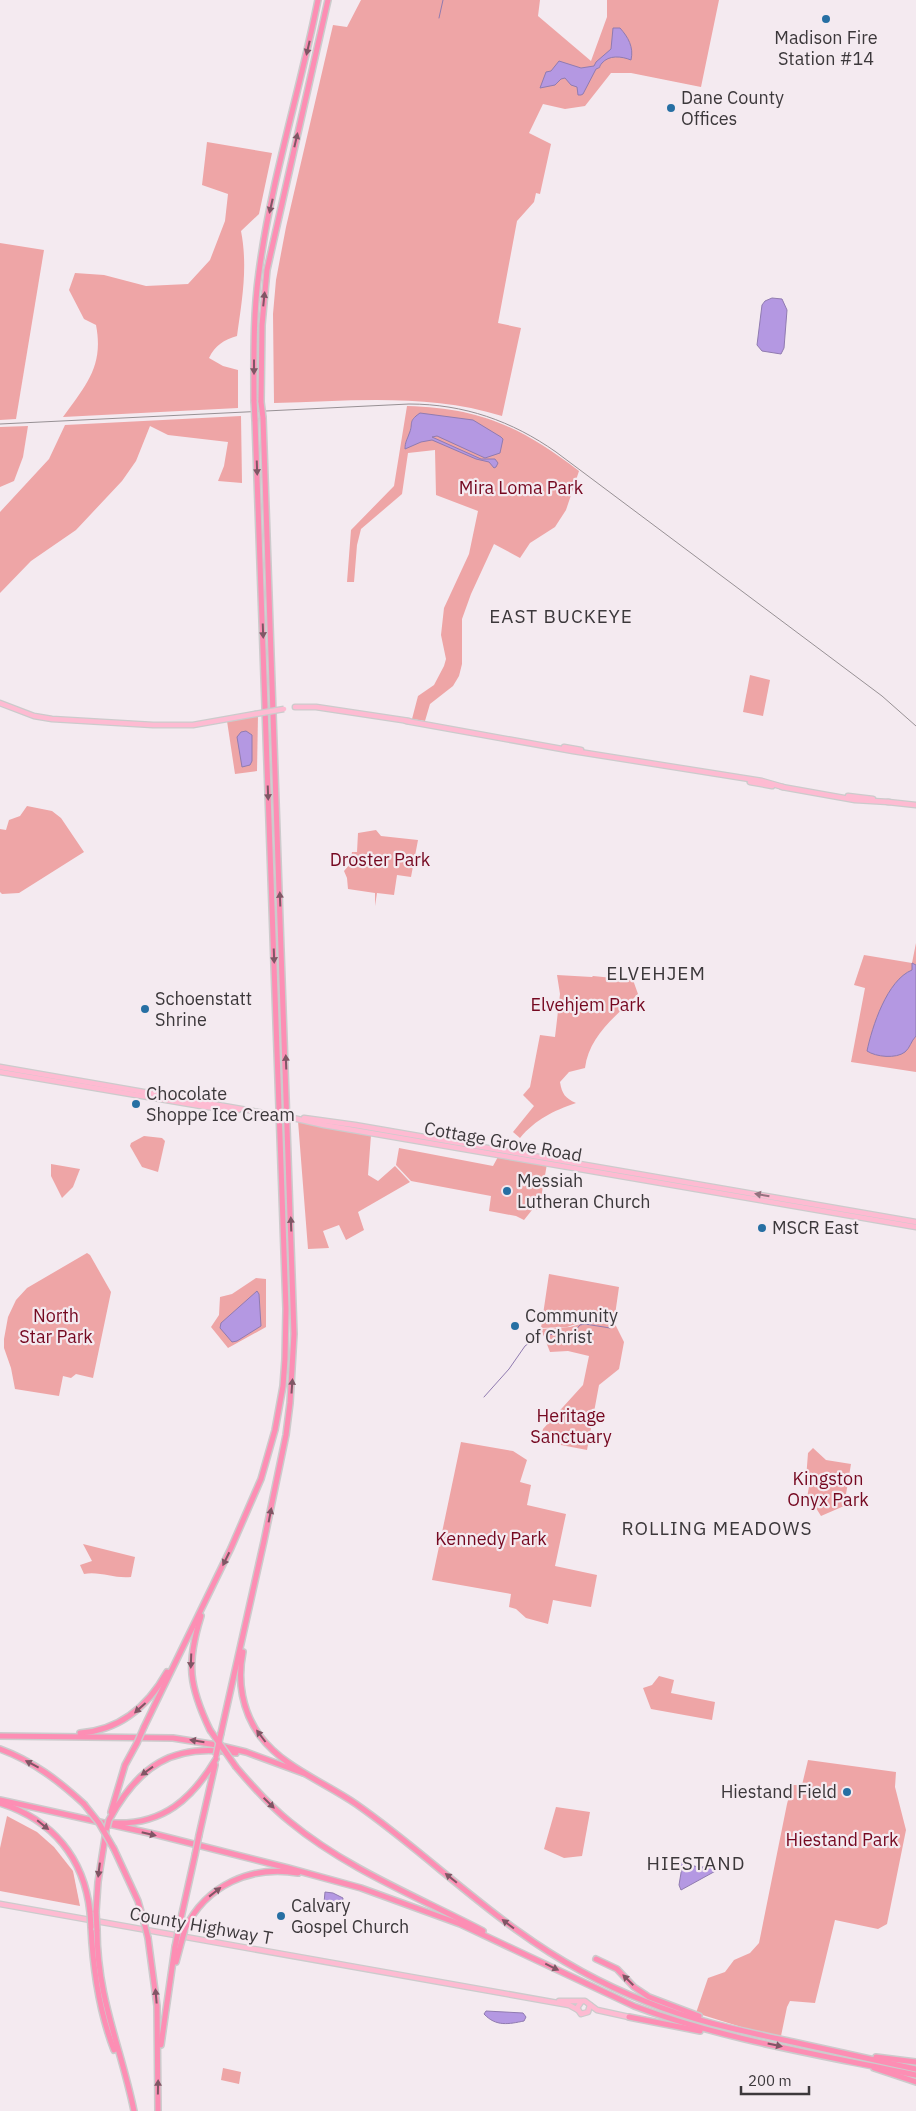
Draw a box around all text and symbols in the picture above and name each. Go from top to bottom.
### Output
marker: Madison Fire Station #14 [820,13,832,25]
place label: Madison Fire Station #14 [774,26,878,70]
one-way arrow [303,40,311,56]
place label: Dane County Offices [681,86,784,130]
marker: Dane County Offices [665,102,677,114]
one-way arrow [292,132,300,147]
one-way arrow [267,198,275,214]
one-way arrow [260,291,268,307]
one-way arrow [250,359,258,375]
one-way arrow [253,461,261,477]
park label: Mira Loma Park [459,476,584,499]
district label: EAST BUCKEYE [489,604,633,628]
one-way arrow [259,623,267,639]
one-way arrow [264,785,272,801]
park label: Droster Park [330,848,431,871]
one-way arrow [275,891,283,907]
one-way arrow [270,948,278,964]
district label: ELVEHJEM [606,961,706,985]
place label: Schoenstatt Shrine [155,987,252,1031]
park label: Elvehjem Park [531,993,646,1016]
marker: Schoenstatt Shrine [139,1003,151,1015]
one-way arrow [282,1053,290,1069]
place label: Chocolate Shoppe Ice Cream [146,1082,295,1126]
marker: Chocolate Shoppe Ice Cream [130,1098,142,1110]
street label: Cottage Grove Road [422,1116,584,1167]
place label: Messiah Lutheran Church [517,1169,651,1213]
marker: Messiah Lutheran Church [501,1185,513,1197]
one-way arrow [754,1191,770,1199]
one-way arrow [287,1216,295,1232]
place label: MSCR East [772,1216,859,1239]
marker: MSCR East [756,1222,768,1234]
park label: North Star Park [19,1304,93,1348]
place label: Community of Christ [525,1304,618,1348]
marker: Community of Christ [509,1320,521,1332]
one-way arrow [288,1378,296,1394]
park label: Heritage Sanctuary [530,1404,612,1448]
park label: Kingston Onyx Park [787,1467,869,1511]
one-way arrow [266,1506,274,1522]
district label: ROLLING MEADOWS [621,1516,813,1540]
park label: Kennedy Park [435,1527,547,1550]
one-way arrow [222,1552,230,1567]
one-way arrow [187,1653,195,1669]
one-way arrow [133,1703,146,1714]
one-way arrow [255,1730,266,1743]
one-way arrow [188,1737,204,1745]
one-way arrow [25,1759,39,1768]
one-way arrow [141,1765,154,1776]
place label: Hiestand Field [721,1780,837,1803]
marker: Hiestand Field [841,1786,853,1798]
one-way arrow [263,1797,275,1809]
one-way arrow [36,1819,49,1830]
park label: Hiestand Park [785,1828,899,1851]
one-way arrow [141,1830,157,1838]
district label: HIESTAND [647,1851,745,1875]
one-way arrow [95,1862,103,1878]
one-way arrow [445,1873,458,1884]
one-way arrow [208,1886,221,1897]
place label: Calvary Gospel Church [291,1894,409,1938]
street label: County Highway T [128,1902,274,1949]
marker: Calvary Gospel Church [275,1910,287,1922]
one-way arrow [502,1918,515,1929]
one-way arrow [545,1963,559,1971]
one-way arrow [622,1974,634,1986]
one-way arrow [152,1988,160,2004]
one-way arrow [768,2041,783,2049]
scale bar [741,2064,808,2096]
text: 200 m [748,2071,792,2090]
one-way arrow [154,2079,162,2095]

